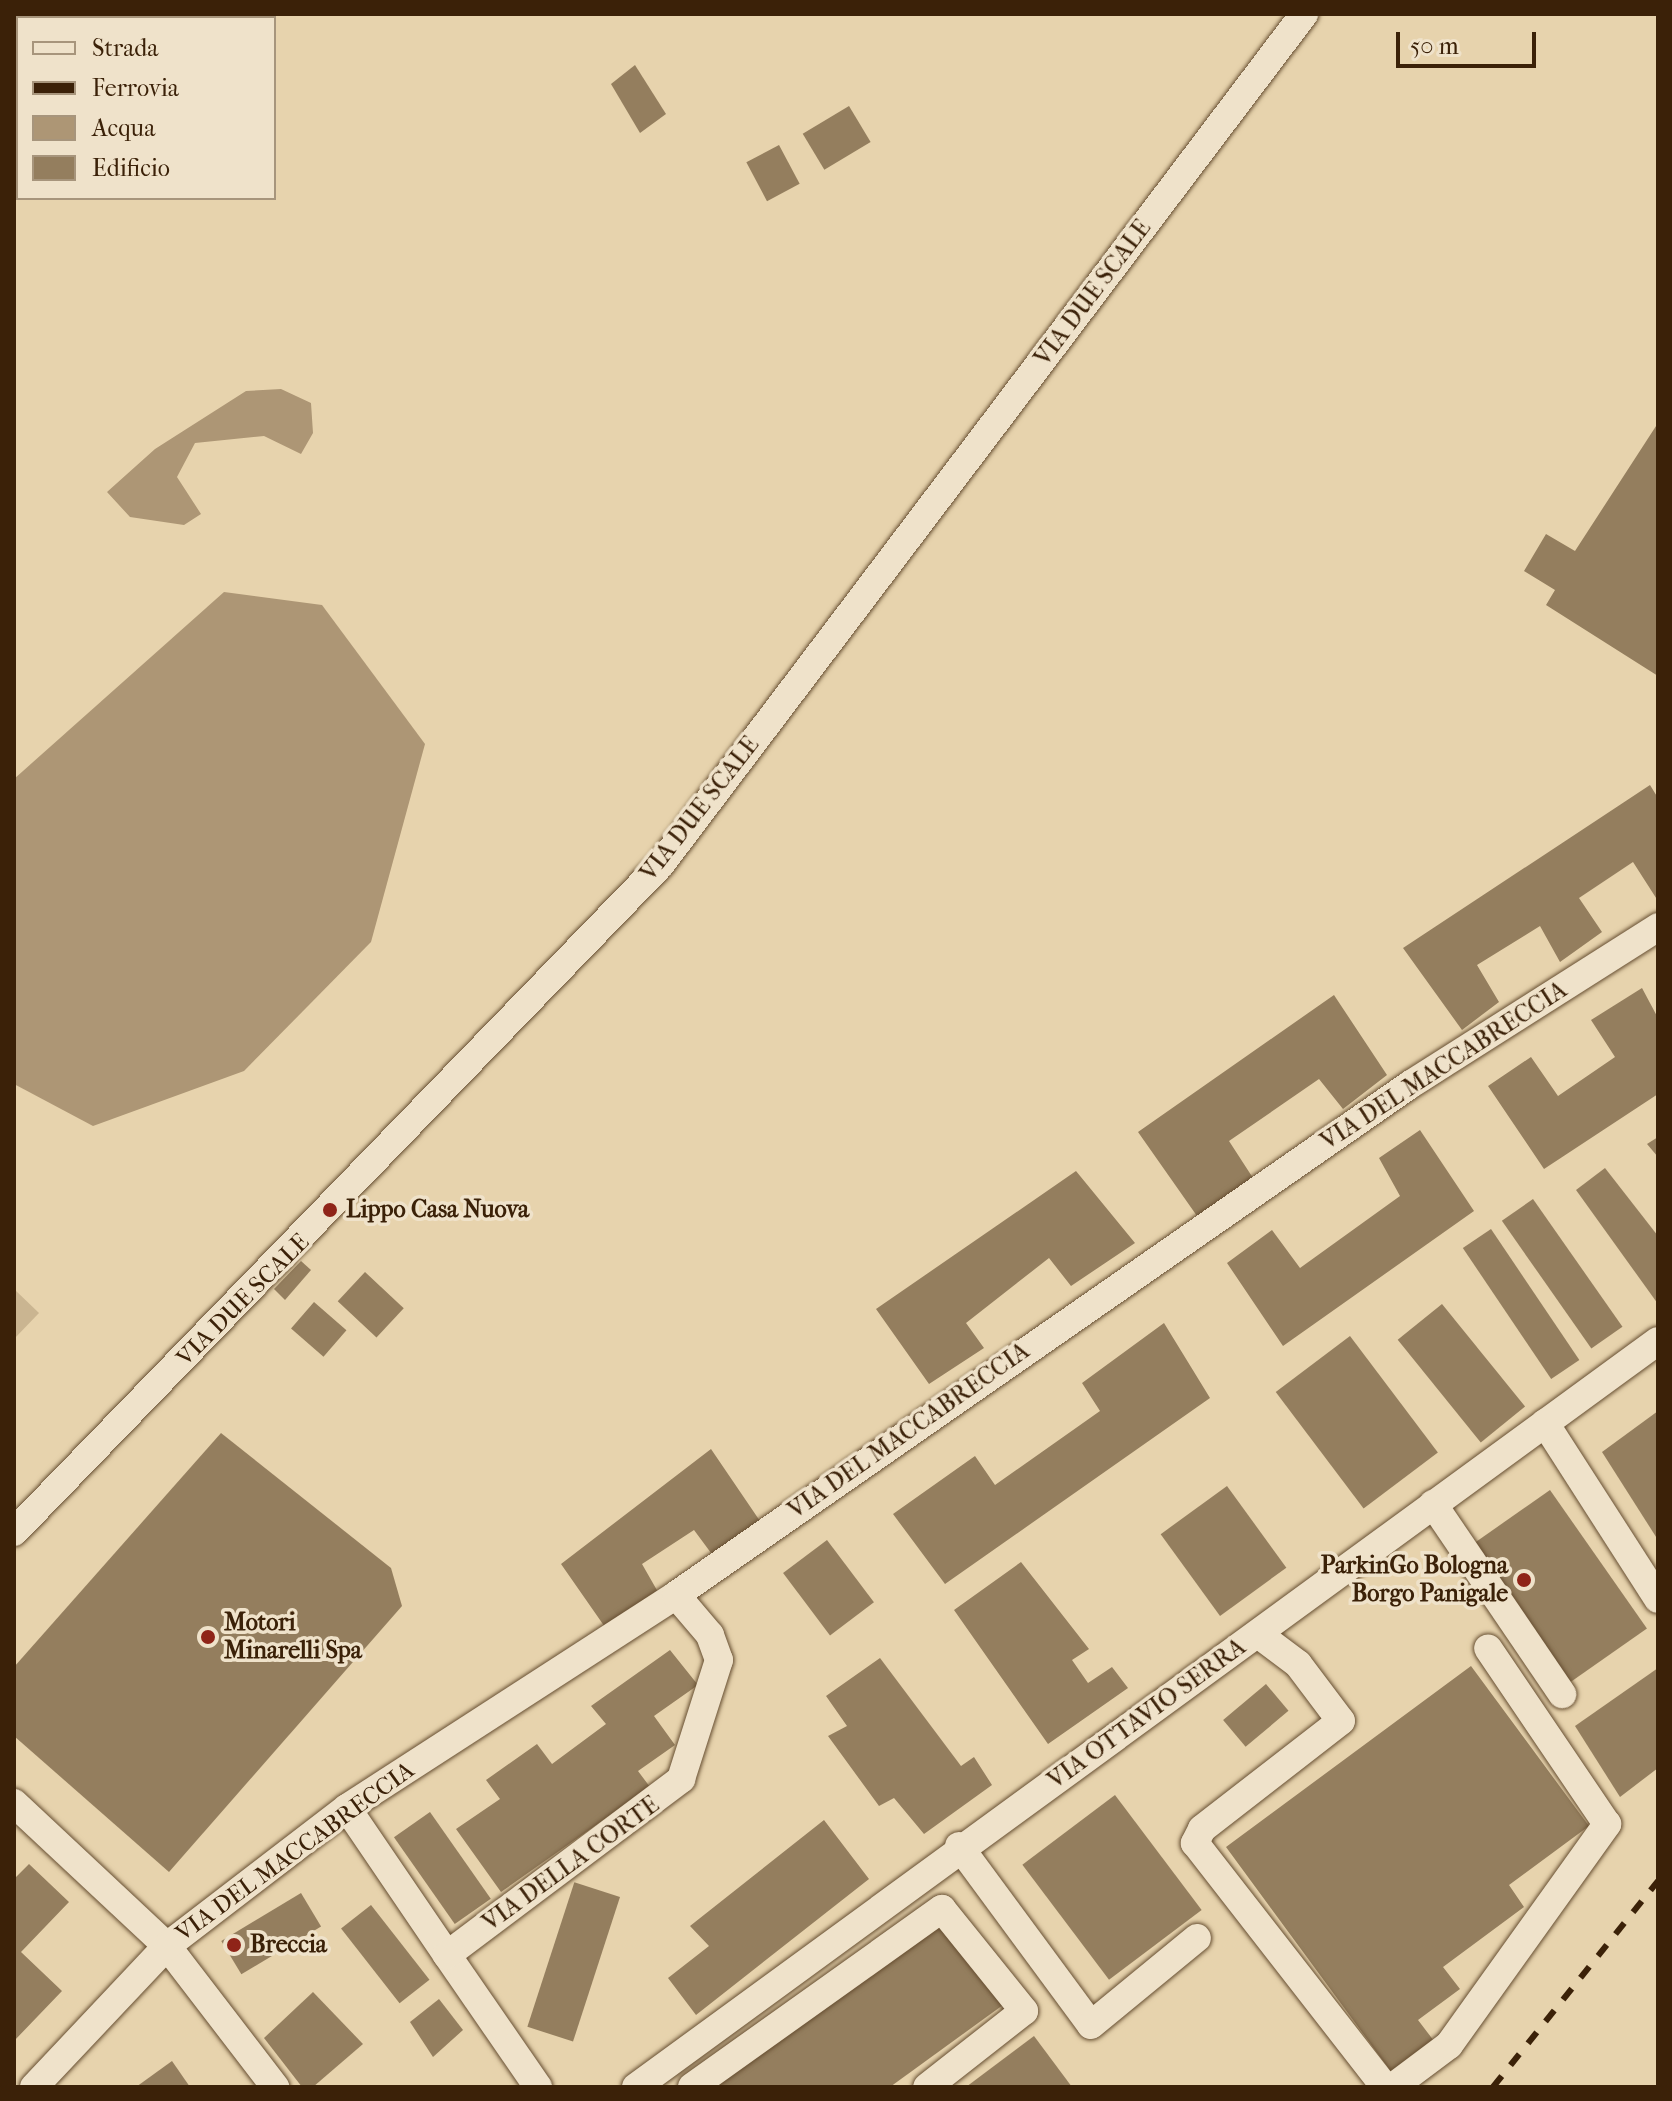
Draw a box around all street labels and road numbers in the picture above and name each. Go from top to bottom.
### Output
street label: VIA DUE SCALE [1029,214,1157,372]
street label: VIA DUE SCALE [635,731,765,887]
street label: VIA DEL MACCABRECCIA [1316,976,1572,1156]
street label: VIA DUE SCALE [171,1228,315,1372]
street label: VIA DEL MACCABRECCIA [783,1337,1035,1525]
street label: VIA OTTAVIO SERRA [1043,1633,1251,1795]
street label: VIA DEL MACCABRECCIA [170,1756,420,1948]
street label: VIA DELLA CORTE [477,1790,665,1938]

